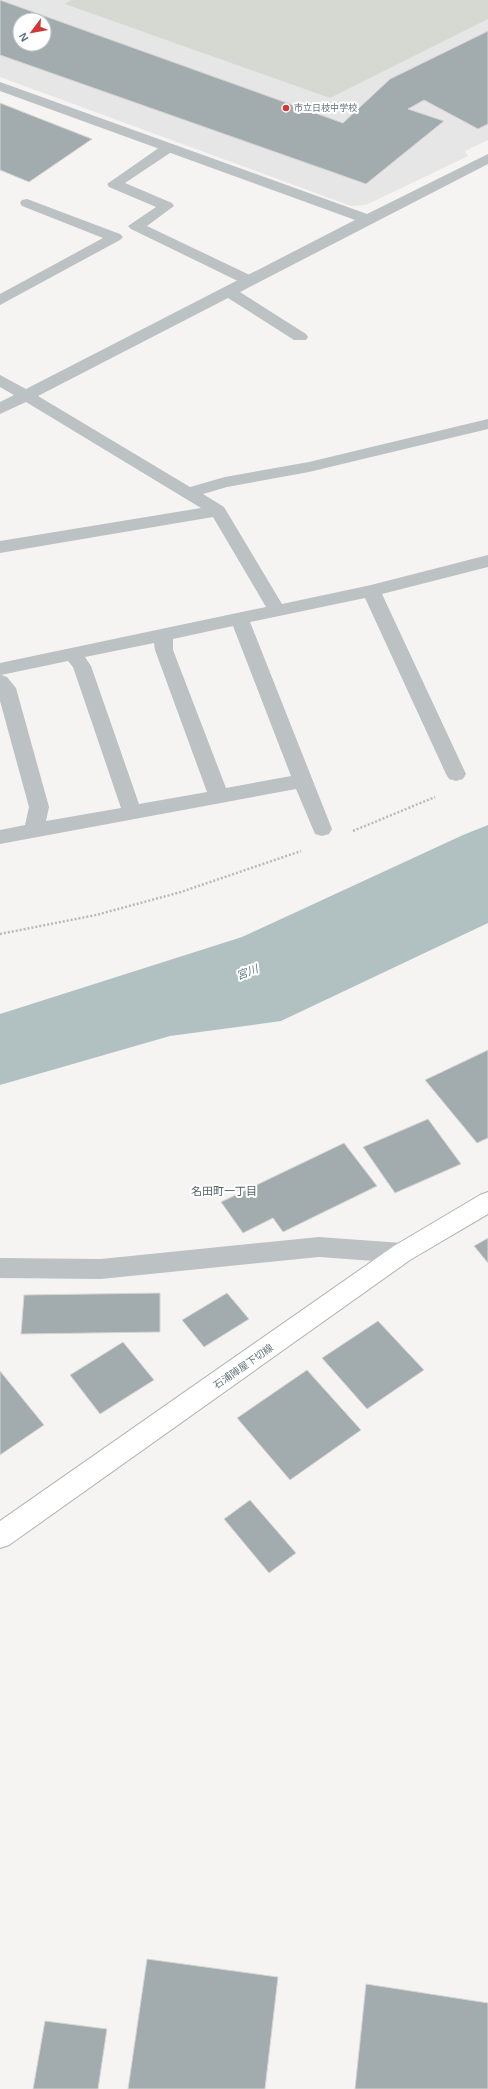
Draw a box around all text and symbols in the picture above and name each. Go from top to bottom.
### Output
north arrow [12,12,52,52]
text: N [16,31,31,44]
marker: 市立日枝中学校 [281,103,291,113]
place label: 市立日枝中学校 [294,103,357,113]
water label: 宮川 [235,962,260,982]
district label: 名田町一丁目 [191,1185,257,1197]
street label: 石浦陣屋下切線 [211,1342,275,1391]

